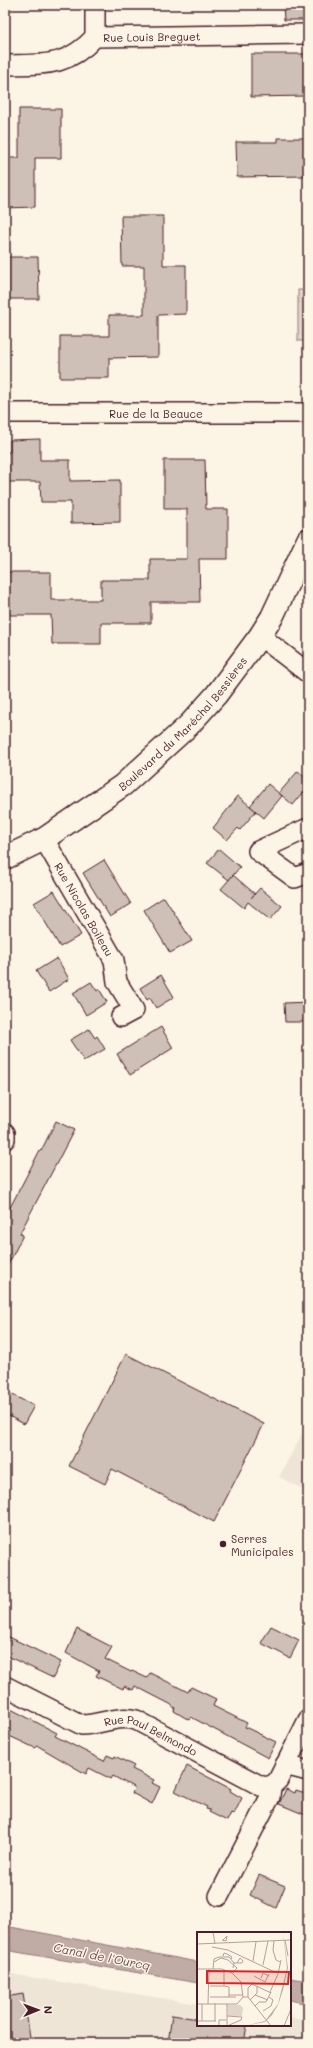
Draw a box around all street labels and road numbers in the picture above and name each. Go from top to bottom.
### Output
street label: Rue Louis Breguet [103,28,201,44]
street label: Rue de la Beauce [109,406,203,421]
street label: Boulevard du Maréchal Bessières [115,653,250,794]
street label: Rue Nicolas Boileau [52,860,118,959]
street label: Rue Paul Belmondo [102,1711,200,1759]

